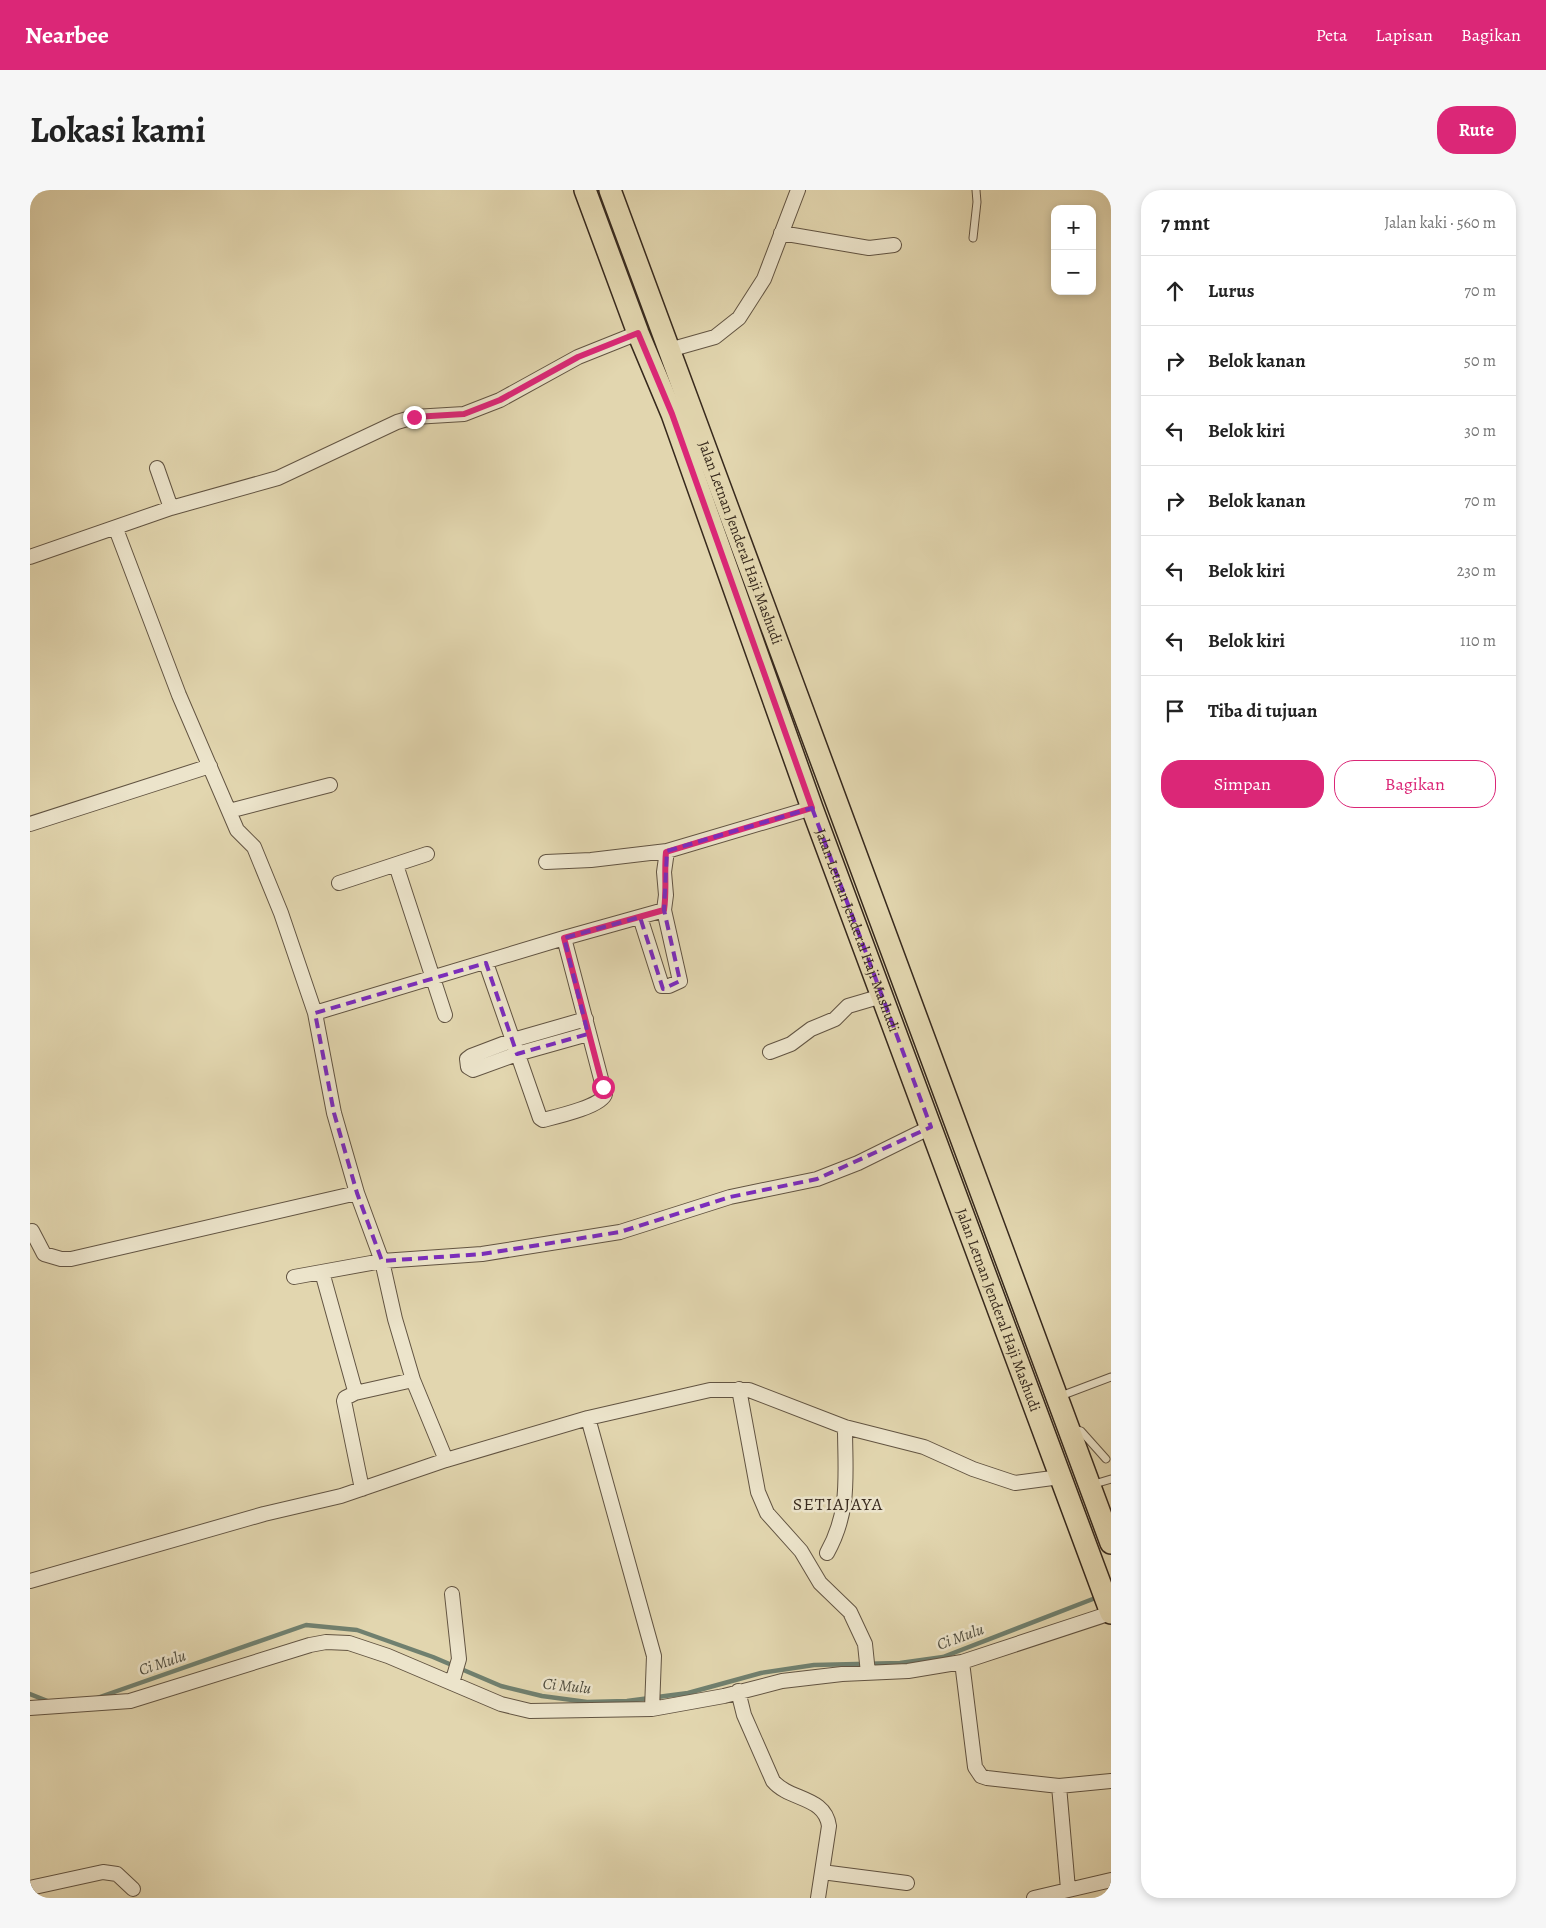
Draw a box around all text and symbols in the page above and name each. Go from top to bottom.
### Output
text: Nearbee [25,19,109,51]
text: Peta [1316,23,1347,47]
text: Lapisan [1375,23,1433,47]
text: Bagikan [1461,23,1521,47]
text: Lokasi kami [30,106,206,154]
button: Rute [1437,106,1516,154]
map controls [1051,205,1096,295]
button: + [1051,205,1096,250]
text: 7 mnt [1161,209,1210,237]
text: Jalan kaki · 560 m [1384,212,1496,234]
button: − [1051,250,1096,295]
icon: ahead [1161,277,1189,305]
text: Lurus [1208,278,1254,304]
text: 70 m [1464,280,1496,302]
icon: right [1161,347,1189,375]
text: Belok kanan [1208,348,1306,374]
text: 50 m [1464,350,1496,372]
route end [403,406,426,429]
icon: left [1161,417,1189,445]
text: Belok kiri [1208,418,1285,444]
text: 30 m [1464,420,1496,442]
street label: Jalan Letnan Jenderal Haji Mashudi [694,438,787,647]
icon: right [1161,487,1189,515]
text: Belok kanan [1208,488,1306,514]
text: 70 m [1464,490,1496,512]
icon: left [1161,557,1189,585]
text: Belok kiri [1208,558,1285,584]
text: 230 m [1457,560,1496,582]
icon: left [1161,627,1189,655]
text: Belok kiri [1208,628,1285,654]
text: 110 m [1460,630,1496,652]
icon: arrive [1161,697,1189,725]
text: Tiba di tujuan [1208,698,1317,724]
button: Simpan [1161,760,1324,808]
button: Bagikan [1334,760,1496,808]
street label: Jalan Letnan Jenderal Haji Mashudi [811,826,904,1035]
route start [592,1076,615,1099]
street label: Jalan Letnan Jenderal Haji Mashudi [952,1206,1045,1414]
district label: SETIAJAYA [793,1492,883,1516]
water label: Ci Mulu [934,1618,987,1656]
water label: Ci Mulu [136,1645,189,1681]
water label: Ci Mulu [542,1673,592,1699]

